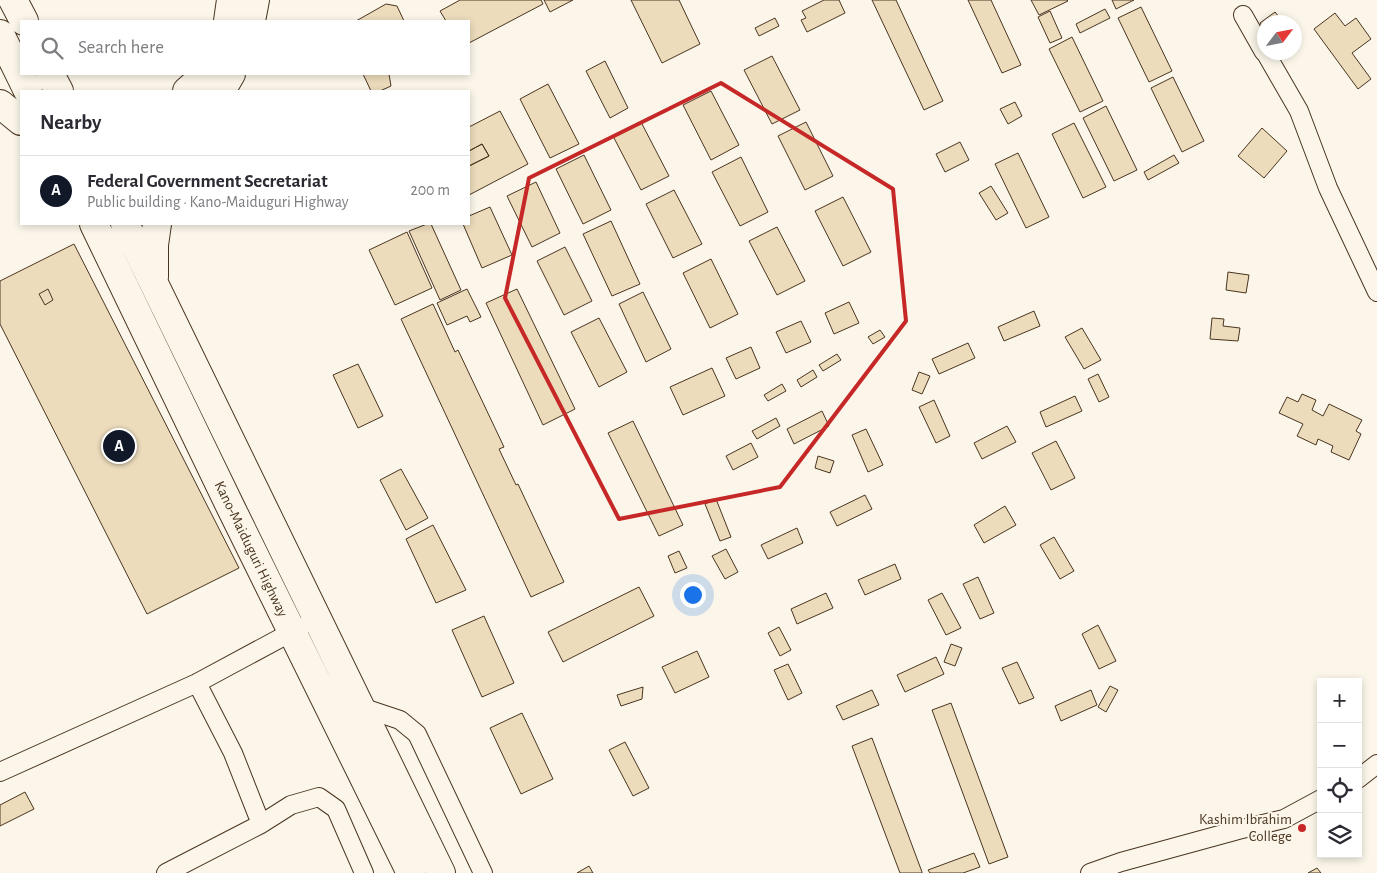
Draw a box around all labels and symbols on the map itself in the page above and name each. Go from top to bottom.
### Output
north arrow [1257,15,1302,60]
pin: A [103,427,135,465]
street label: Kano-Maiduguri Highway [212,479,291,620]
your location [680,582,706,608]
place label: Kashim Ibrahim College [1199,812,1292,844]
marker: Kashim Ibrahim College [1296,822,1308,834]

